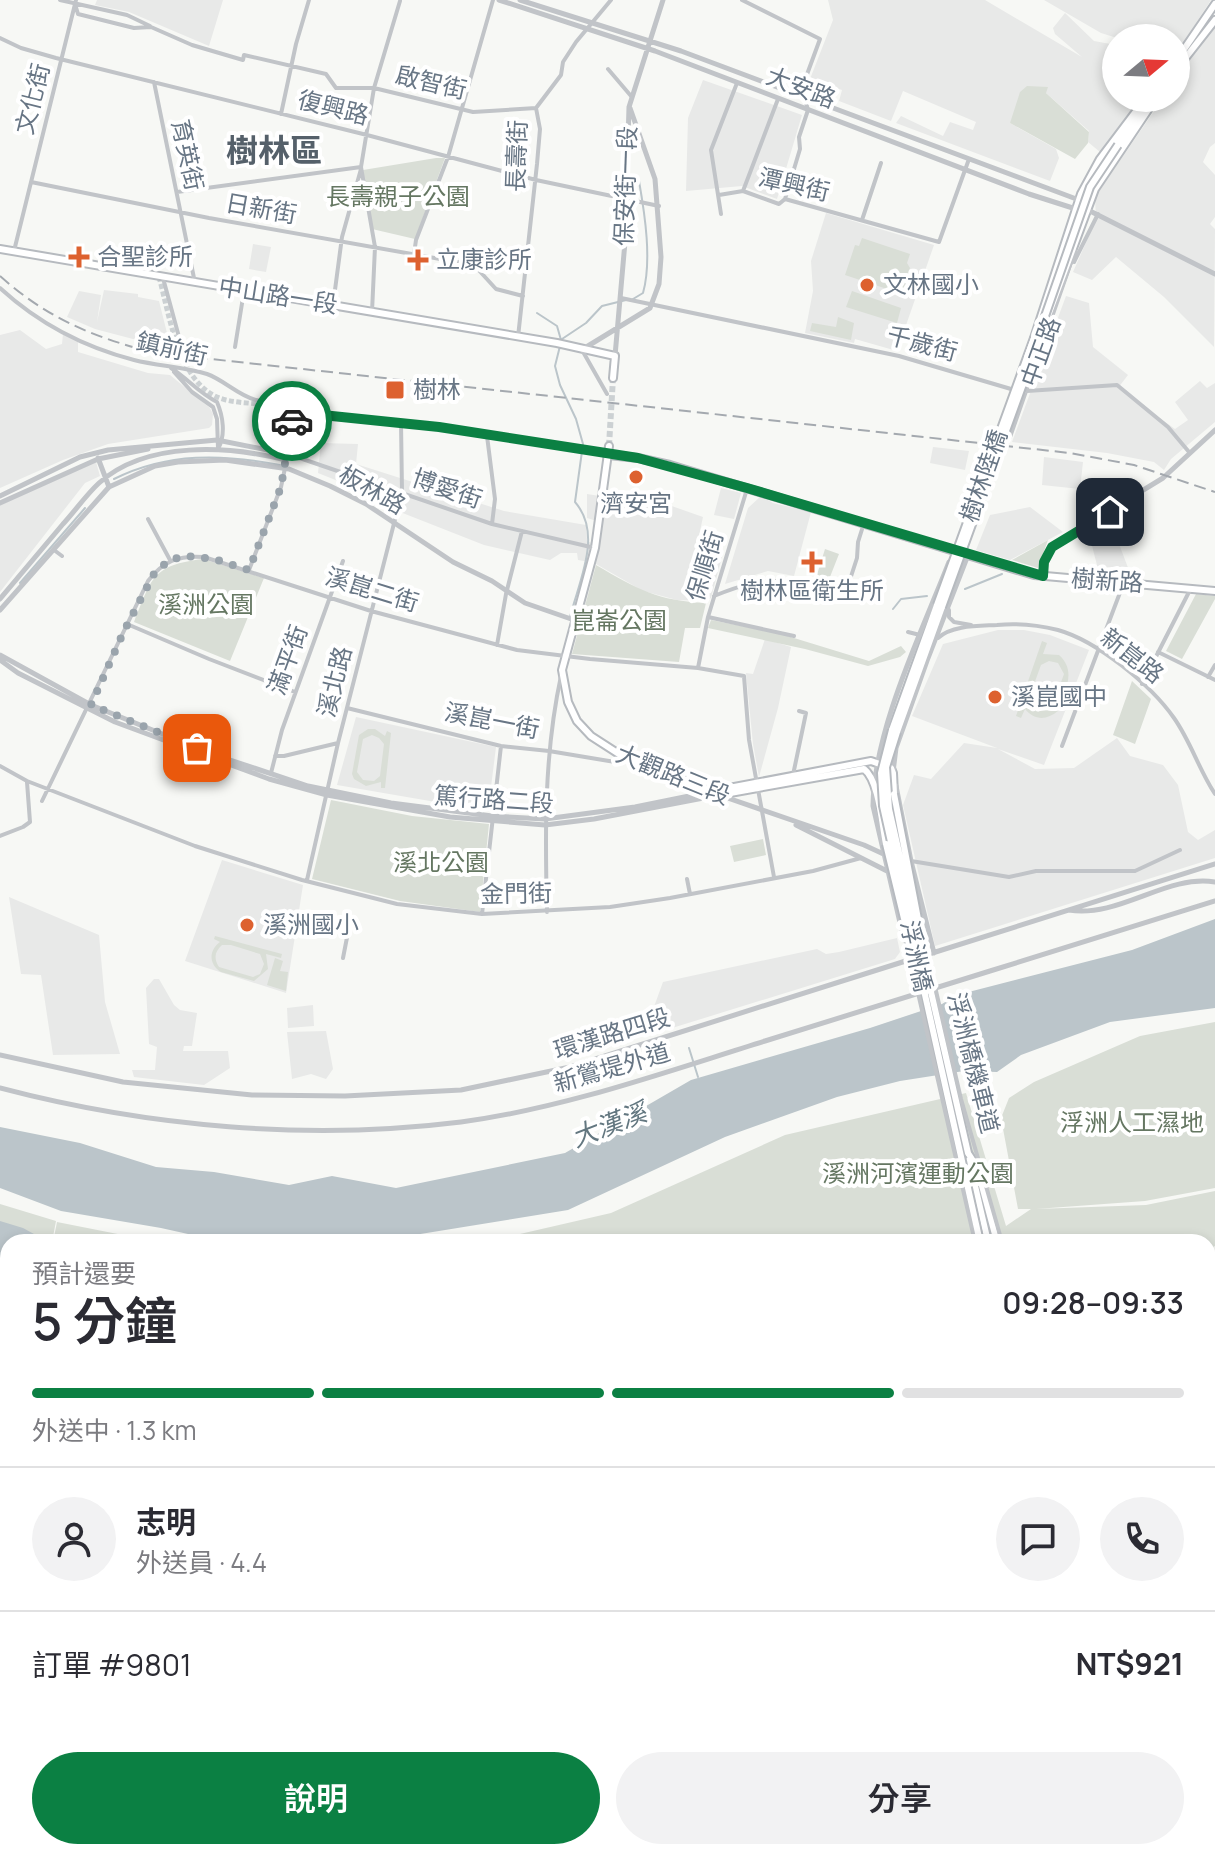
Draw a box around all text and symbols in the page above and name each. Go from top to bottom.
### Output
north arrow [1102,24,1190,112]
map controls [1102,24,1190,112]
street label: 啟智街 [393,57,470,106]
street label: 大安路 [762,58,841,115]
street label: 文化街 [7,60,56,138]
street label: 復興路 [294,82,372,131]
street label: 育英街 [165,116,212,193]
street label: 長壽街 [498,119,533,193]
street label: 保安街一段 [606,125,643,246]
district label: 樹林區 [226,128,322,172]
street label: 潭興街 [756,159,833,208]
park label: 長壽親子公園 [326,179,470,212]
street label: 日新街 [223,185,300,230]
place label: 合聖診所 [97,239,193,272]
place label: 立康診所 [436,242,532,275]
marker: 合聖診所 [68,246,90,268]
marker: 立康診所 [407,249,429,271]
place label: 文林國小 [883,267,979,300]
street label: 中山路一段 [216,269,340,320]
marker: 文林國小 [858,276,876,294]
street label: 中正路 [1012,312,1067,391]
street label: 千歲街 [883,317,961,368]
street label: 鎮前街 [134,323,211,372]
place label: 樹林 [413,372,461,405]
marker: 樹林 [384,379,406,401]
courier [252,381,332,461]
icon: car [270,399,314,443]
street label: 樹林陸橋 [951,425,1014,526]
street label: 板林路 [333,456,412,521]
street label: 博愛街 [408,460,487,515]
marker: 濟安宮 [627,468,645,486]
pin [1076,478,1144,546]
place label: 濟安宮 [600,486,672,519]
icon: home [1088,490,1132,534]
street label: 保順街 [677,526,730,605]
marker: 樹林區衛生所 [801,551,823,573]
street label: 溪崑二街 [322,559,423,618]
street label: 樹新路 [1070,561,1144,598]
place label: 樹林區衛生所 [740,573,884,606]
park label: 溪洲公園 [158,587,254,620]
park label: 崑崙公園 [571,603,667,636]
street label: 滿平街 [259,620,314,699]
street label: 新崑路 [1094,620,1171,690]
street label: 溪北路 [309,643,358,721]
place label: 溪崑國中 [1011,679,1107,712]
marker: 溪崑國中 [986,688,1004,706]
street label: 溪崑一街 [442,694,543,745]
pin [163,714,231,782]
icon: bag [175,726,219,770]
street label: 大觀路三段 [612,736,735,811]
street label: 篤行路二段 [433,778,555,819]
park label: 溪北公園 [393,845,489,878]
street label: 金門街 [480,875,552,910]
place label: 溪洲國小 [263,907,359,940]
marker: 溪洲國小 [238,916,256,934]
street label: 浮洲橋 [894,917,941,994]
street label: 浮洲橋機車道 [941,989,1008,1136]
street label: 環漢路四段 [549,999,674,1066]
street label: 新鶯堤外道 [549,1034,674,1099]
water label: 大漢溪 [566,1092,655,1155]
park label: 浮洲人工濕地 [1060,1105,1204,1138]
park label: 溪洲河濱運動公園 [822,1156,1014,1189]
text: 預計還要 [32,1255,136,1291]
text: 09:28–09:33 [1002,1282,1184,1323]
text: 5 分鐘 [32,1285,177,1356]
text: 外送中 · 1.3 km [32,1412,197,1448]
button: person [32,1497,116,1581]
button: chat [996,1497,1080,1581]
button: phone [1100,1497,1184,1581]
text: 志明 [136,1501,196,1542]
text: 外送員 · 4.4 [136,1544,267,1580]
text: NT$921 [1076,1643,1184,1684]
text: 訂單 #9801 [32,1644,192,1685]
button: 說明 [32,1752,600,1844]
button: 分享 [616,1752,1184,1844]

